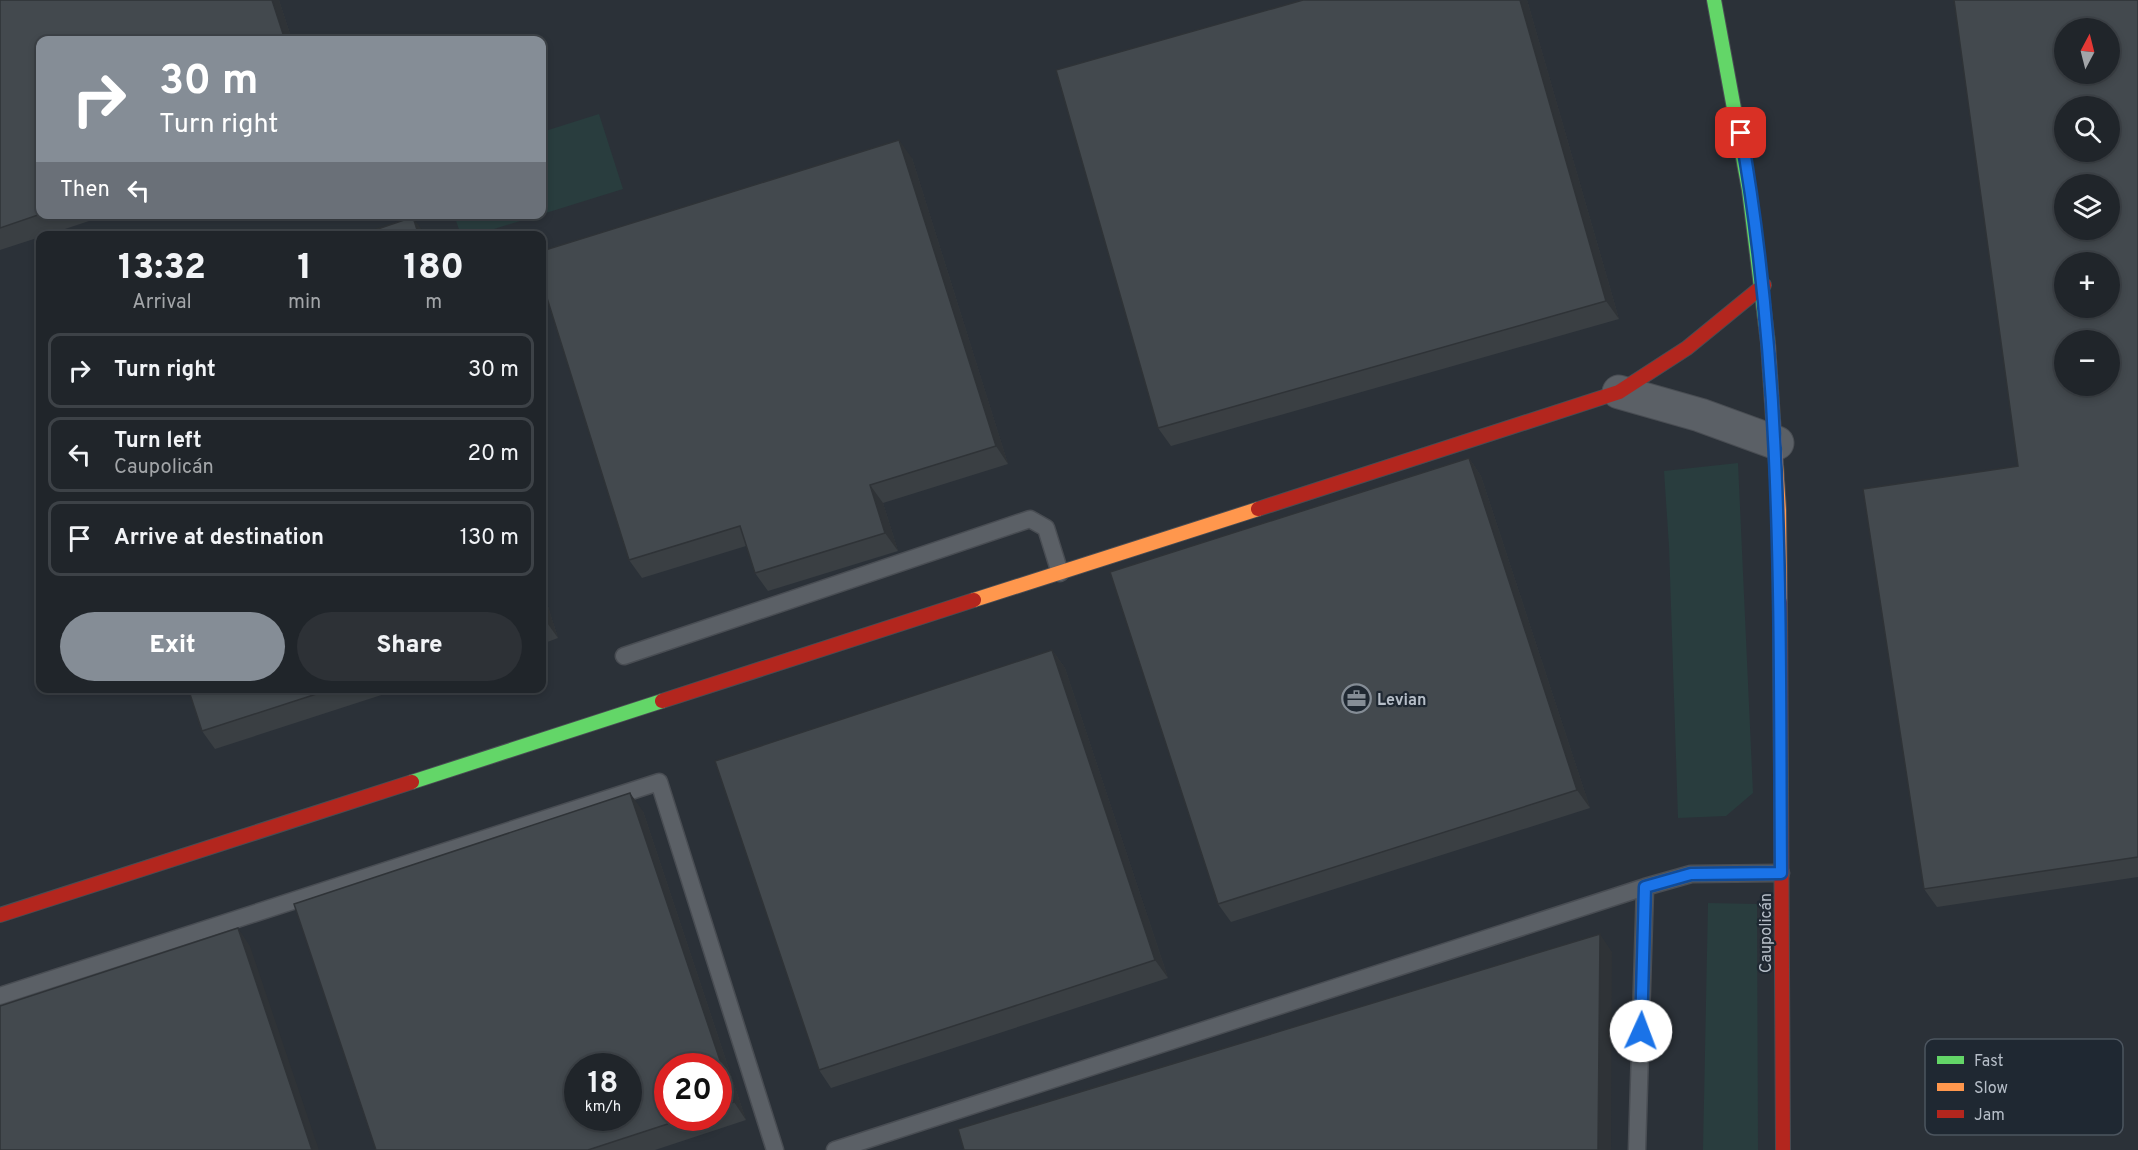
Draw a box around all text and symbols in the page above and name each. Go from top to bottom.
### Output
north arrow [2054,18,2120,84]
map controls [2054,18,2120,396]
text: 30 m [159,56,258,109]
icon: right [60,60,138,138]
button: search [2054,96,2120,162]
pin [1715,107,1766,158]
text: Turn right [159,108,278,142]
icon: arrive [1724,116,1757,149]
icon: left [122,174,155,207]
button: layers [2054,174,2120,240]
text: Then [60,177,110,204]
text: 13:32 [118,246,206,292]
text: 1 [297,246,312,292]
text: 180 [403,246,464,292]
button: + [2054,252,2120,318]
text: Arrival [132,290,192,316]
text: min [288,290,321,316]
text: m [425,290,442,316]
button: − [2054,330,2120,396]
icon: right [63,354,96,387]
text: Turn right [114,357,216,384]
text: 30 m [468,357,519,384]
text: Turn left [114,428,202,455]
icon: left [63,438,96,471]
text: 20 m [468,441,519,468]
text: Caupolicán [114,455,214,481]
icon: arrive [63,522,96,555]
text: Arrive at destination [114,525,324,552]
text: 130 m [460,525,519,552]
button: Exit [60,612,285,681]
button: Share [297,612,522,681]
office icon: Levian [1340,683,1372,715]
place label: Levian [1377,691,1427,711]
street label: Caupolicán [1757,893,1777,973]
position arrow [1609,999,1673,1063]
legend [1925,1039,2123,1135]
text: Fast [1974,1052,2004,1072]
speed limit sign: 20 [654,1053,732,1131]
text: 18 [588,1066,618,1103]
text: Slow [1974,1079,2008,1099]
text: km/h [585,1098,621,1117]
text: Jam [1974,1106,2005,1126]

